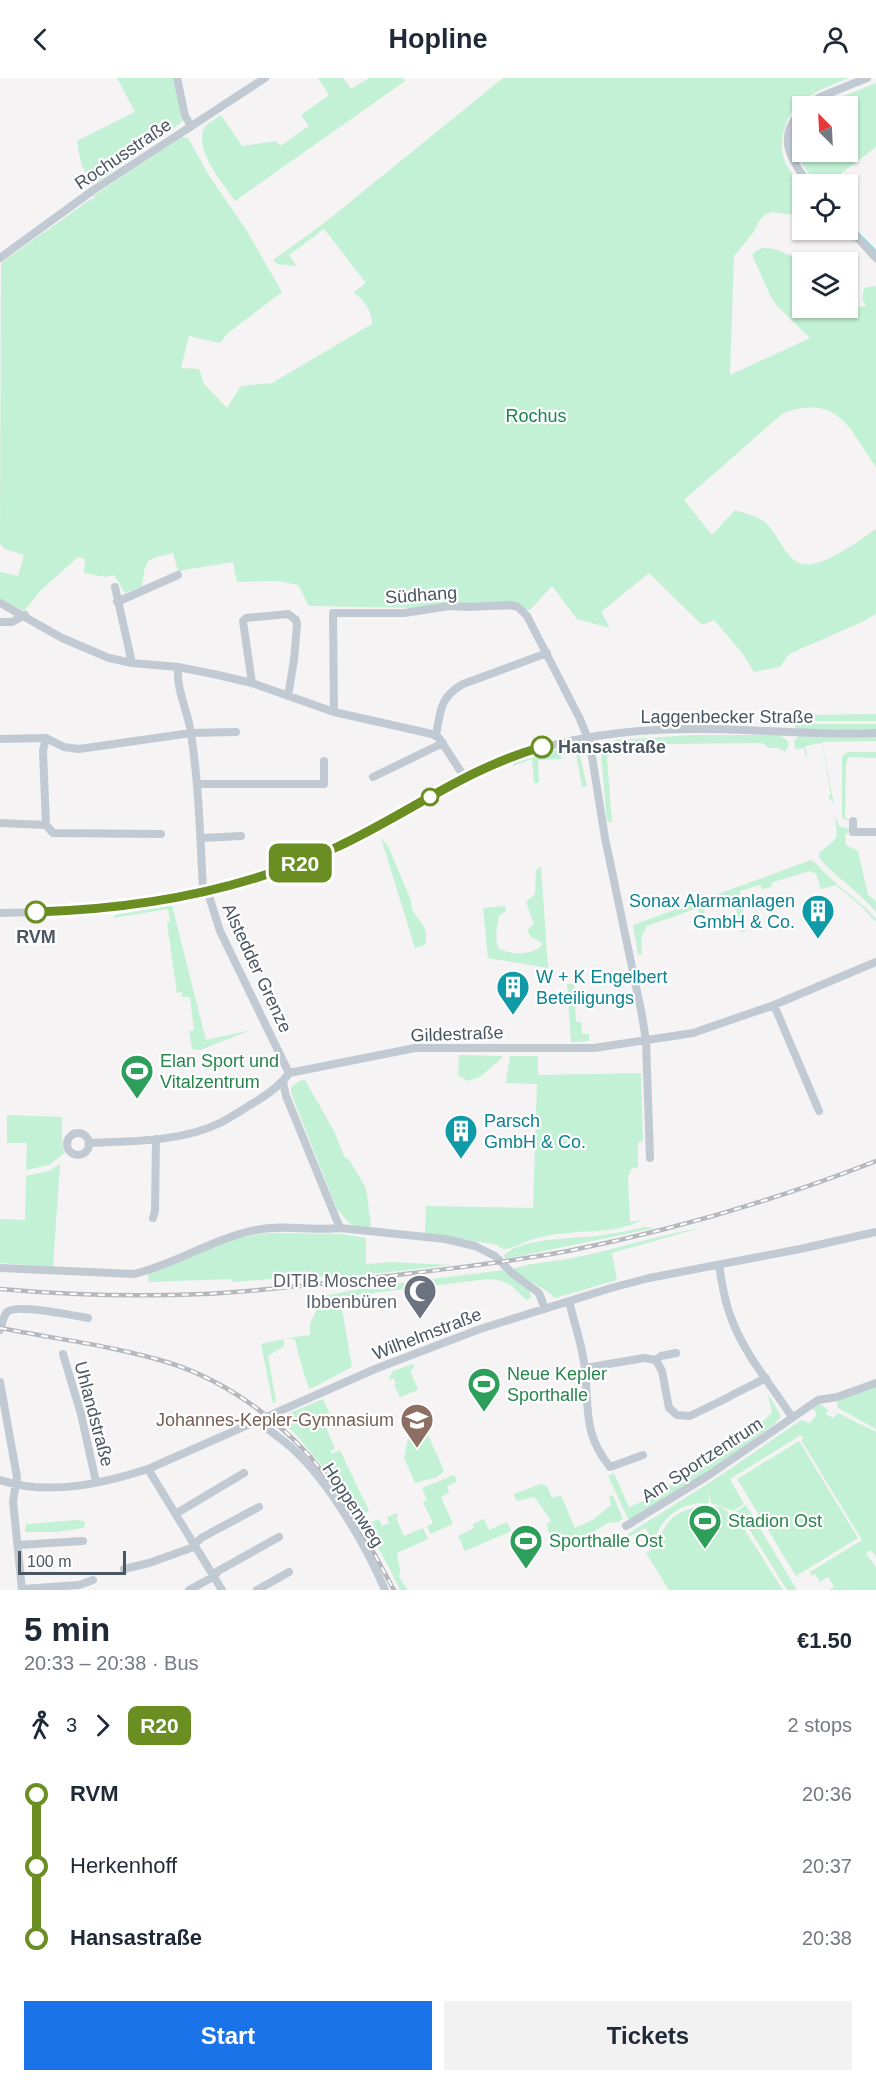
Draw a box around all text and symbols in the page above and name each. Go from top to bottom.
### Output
icon: back [24,23,57,56]
icon: person [819,23,852,56]
text: Hopline [389,24,488,54]
north arrow [792,96,858,162]
map controls [792,96,858,318]
street label: Rochusstraße [71,114,175,194]
button: locate [792,174,858,240]
button: layers [792,252,858,318]
park label: Rochus [505,406,567,426]
street label: Südhang [384,583,458,607]
street label: Laggenbecker Straße [640,707,814,727]
marker: Hansastraße [531,736,553,758]
place label: Hansastraße [558,737,666,757]
unlabelled marker [421,788,439,806]
line badge: R20 [266,844,334,882]
text: R20 [281,852,319,875]
place label: Sonax Alarmanlagen GmbH & Co. [629,891,795,932]
building icon: Sonax Alarmanlagen GmbH & Co. [800,893,836,940]
street label: Alstedder Grenze [218,900,296,1036]
marker: RVM [25,901,47,923]
place label: RVM [16,927,56,947]
place label: W + K Engelbert Beteiligungs [536,967,668,1008]
building icon: W + K Engelbert Beteiligungs [495,969,531,1016]
street label: Gildestraße [410,1022,504,1046]
place label: Elan Sport und Vitalzentrum [160,1051,279,1092]
sports icon: Elan Sport und Vitalzentrum [119,1053,155,1100]
place label: Parsch GmbH & Co. [484,1111,586,1152]
building icon: Parsch GmbH & Co. [443,1113,479,1160]
place label: DITIB Moschee Ibbenbüren [273,1271,397,1312]
mosque icon: DITIB Moschee Ibbenbüren [402,1273,438,1320]
street label: Wilhelmstraße [370,1304,484,1364]
street label: Uhlandstraße [70,1359,118,1469]
place label: Neue Kepler Sporthalle [507,1364,607,1405]
sports icon: Neue Kepler Sporthalle [466,1366,502,1413]
school or university icon: Johannes-Kepler-Gymnasium [399,1402,435,1449]
place label: Johannes-Kepler-Gymnasium [156,1410,394,1430]
street label: Am Sportzentrum [638,1413,766,1507]
street label: Hoppenweg [318,1459,388,1551]
sports icon: Stadion Ost [687,1503,723,1550]
place label: Stadion Ost [728,1511,822,1531]
sports icon: Sporthalle Ost [508,1523,544,1570]
place label: Sporthalle Ost [549,1531,663,1551]
scale bar [18,1548,126,1576]
text: 100 m [27,1553,71,1570]
text: 5 min [24,1611,110,1648]
text: €1.50 [797,1628,852,1653]
text: 20:33 – 20:38 · Bus [24,1652,199,1674]
icon: walk [24,1709,57,1742]
icon: forward [86,1709,119,1742]
text: 3 [66,1714,77,1736]
text: R20 [140,1714,179,1737]
text: 2 stops [788,1714,852,1736]
text: RVM [70,1781,119,1806]
text: 20:36 [802,1783,852,1805]
text: Herkenhoff [70,1853,177,1878]
text: 20:37 [802,1855,852,1877]
text: Hansastraße [70,1925,202,1950]
text: 20:38 [802,1927,852,1949]
button: Start [24,2001,432,2070]
button: Tickets [444,2001,852,2070]

